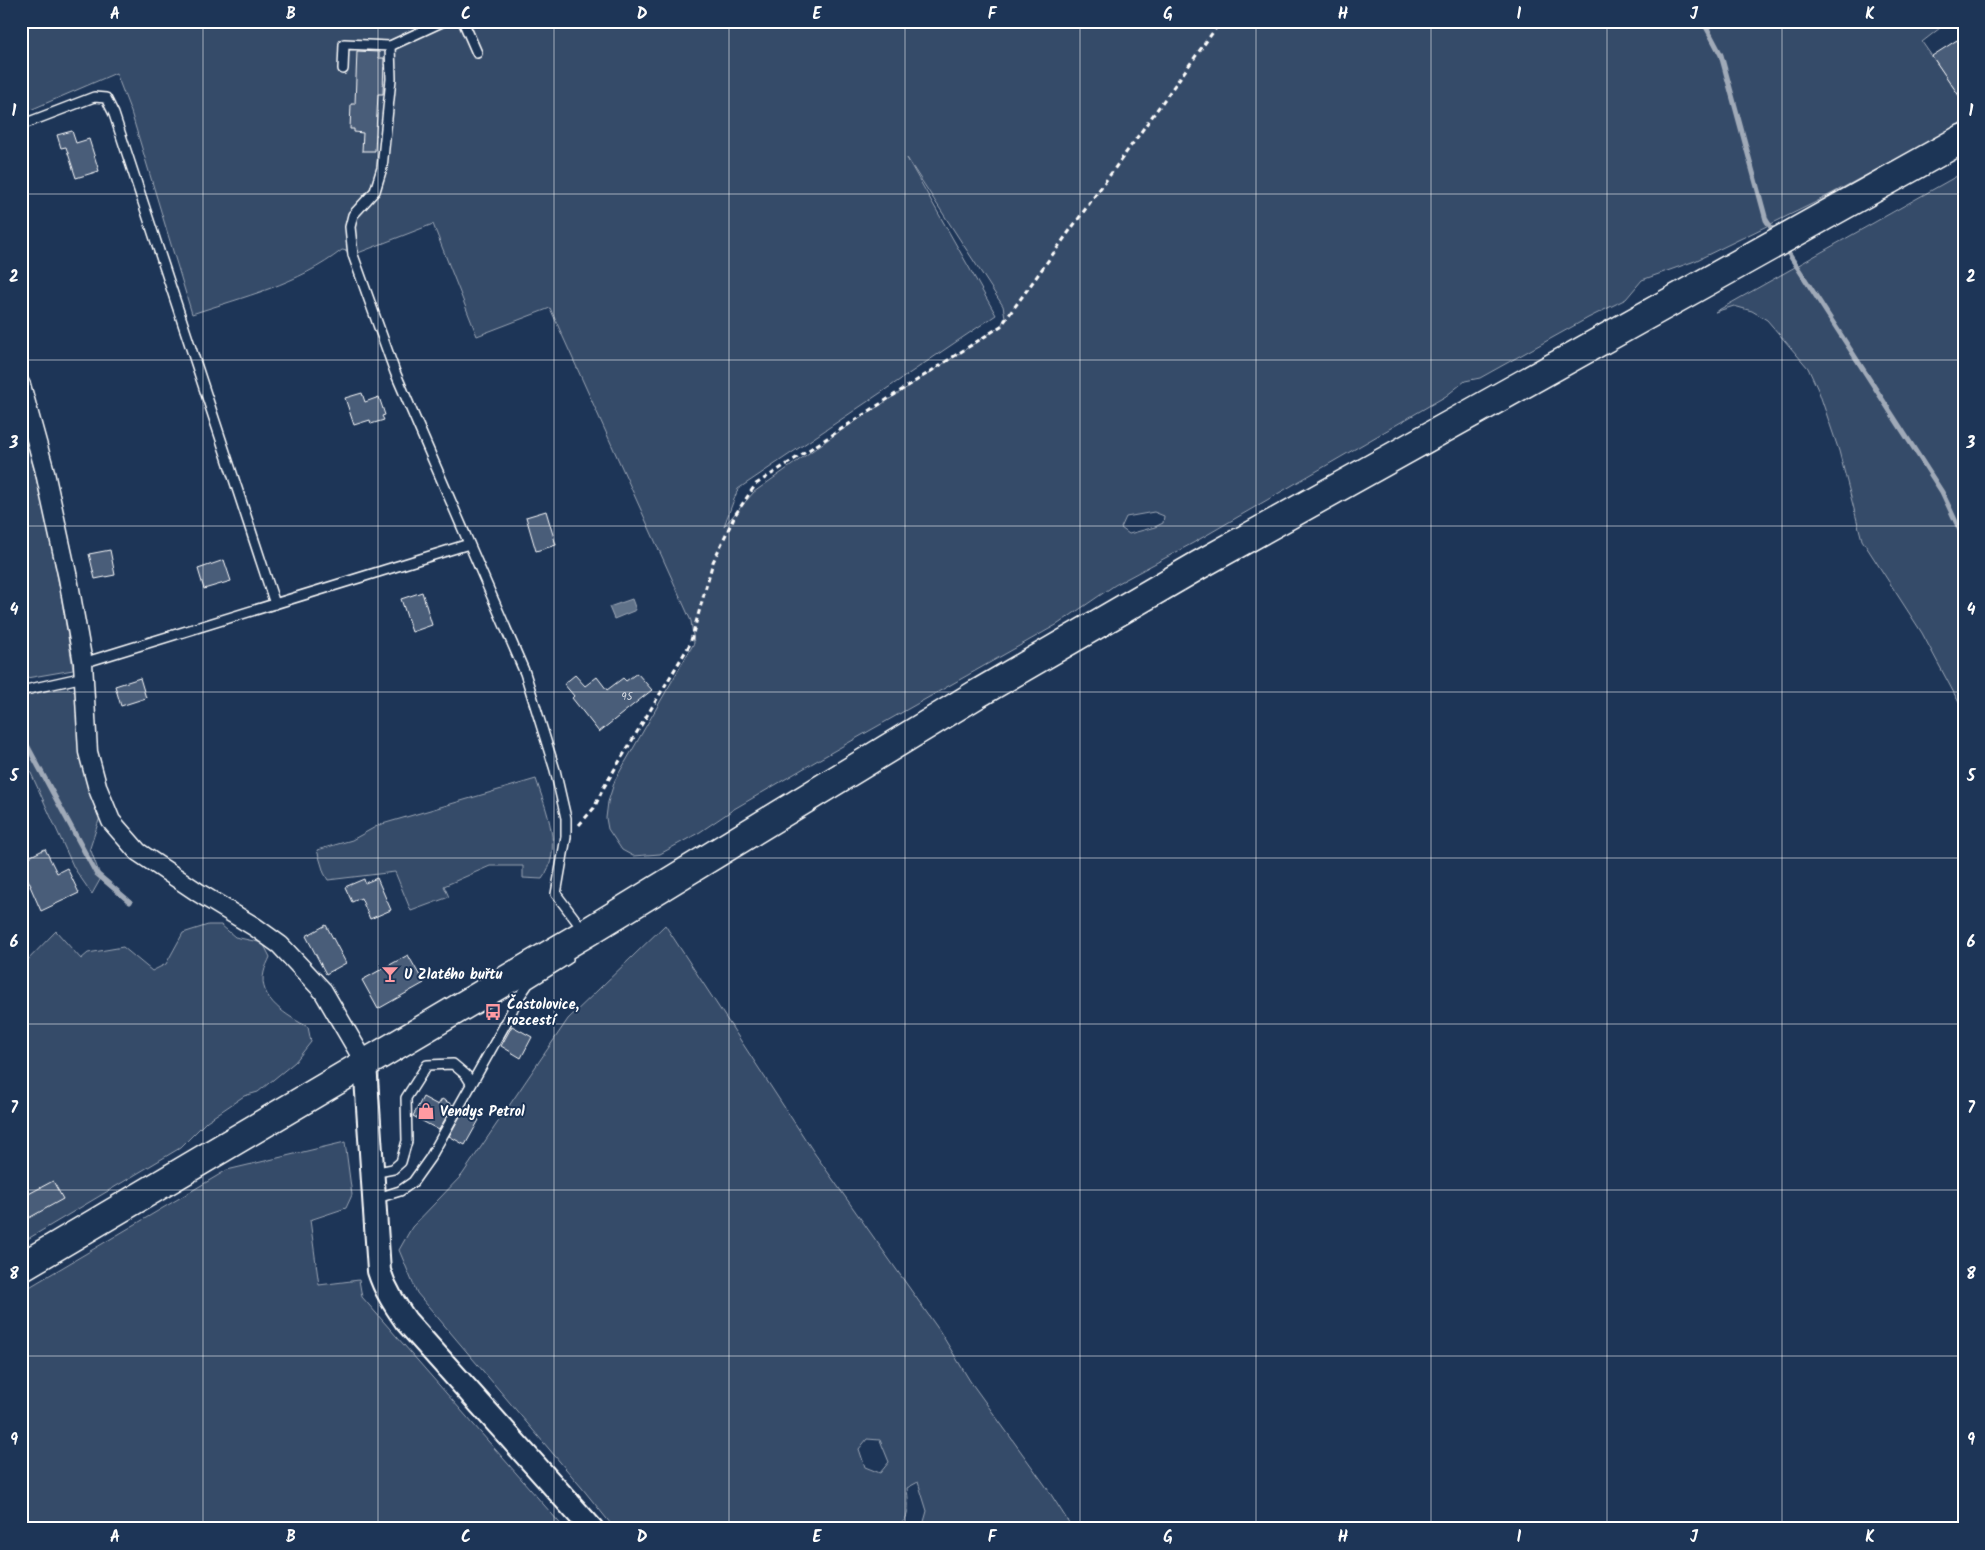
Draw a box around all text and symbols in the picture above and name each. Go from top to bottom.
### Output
text: A [110,2,120,27]
text: B [286,2,296,27]
text: C [461,2,471,27]
text: D [637,2,648,27]
text: E [813,2,823,27]
text: F [988,2,998,27]
text: G [1163,2,1173,27]
text: H [1338,2,1348,27]
text: I [1517,2,1522,27]
text: J [1690,2,1699,27]
text: K [1865,2,1875,27]
text: 1 [12,99,17,124]
text: 1 [1969,99,1974,124]
text: 2 [9,265,19,290]
text: 2 [1966,265,1976,290]
text: 3 [9,431,19,456]
text: 3 [1966,431,1976,456]
text: 4 [10,598,19,623]
text: 4 [1967,598,1976,623]
house number: 95 [621,688,634,706]
text: 5 [9,764,20,789]
text: 5 [1966,764,1977,789]
text: 6 [10,930,19,955]
text: 6 [1967,930,1976,955]
bar icon: U Zlatého buřtu [380,964,400,984]
place label: U Zlatého buřtu [404,964,503,986]
place label: Častolovice, rozcestí [507,994,580,1032]
bus stop icon: Častolovice, rozcestí [483,1002,503,1022]
text: 7 [10,1096,18,1121]
text: 7 [1967,1096,1975,1121]
shop icon: Vendys Petrol [416,1101,436,1121]
place label: Vendys Petrol [440,1101,525,1123]
text: 8 [9,1262,19,1287]
text: 8 [1966,1262,1976,1287]
text: 9 [10,1428,18,1453]
text: 9 [1967,1428,1975,1453]
text: A [110,1525,120,1550]
text: B [286,1525,296,1550]
text: C [461,1525,471,1550]
text: D [637,1525,648,1550]
text: E [813,1525,823,1550]
text: F [988,1525,998,1550]
text: G [1163,1525,1173,1550]
text: H [1338,1525,1348,1550]
text: I [1517,1525,1522,1550]
text: J [1690,1525,1699,1550]
text: K [1865,1525,1875,1550]

